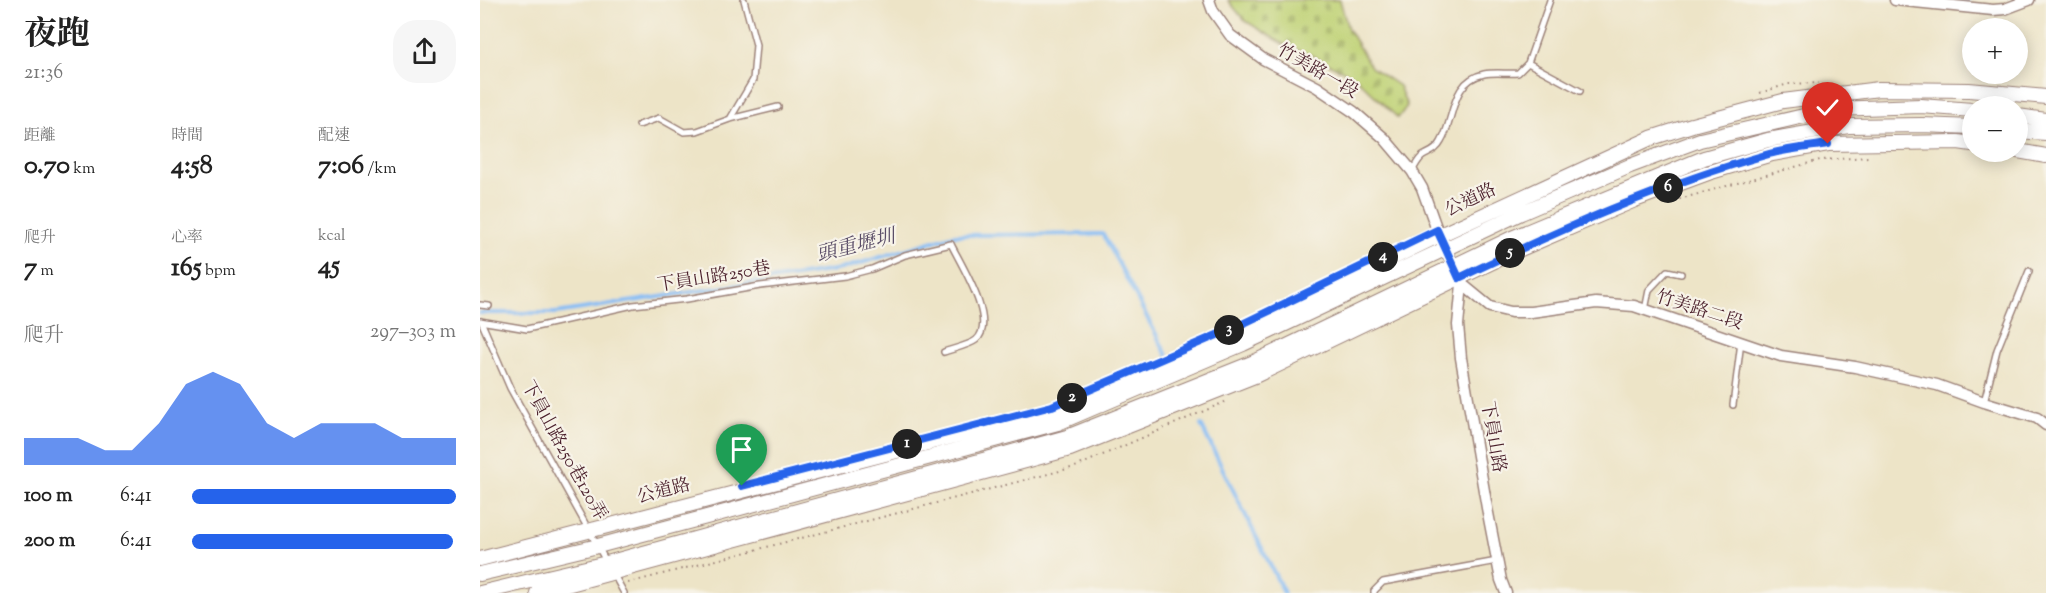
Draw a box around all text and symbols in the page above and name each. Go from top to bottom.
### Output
text: 夜跑 [24,12,90,60]
map controls [1962,18,2028,162]
button: + [1962,18,2028,84]
button: share [393,20,456,83]
street label: 竹美路一段 [1272,38,1362,106]
text: 21:36 [24,59,63,88]
pin [1802,82,1853,144]
icon: check [1811,91,1844,124]
button: − [1962,96,2028,162]
text: 距離 [24,125,56,148]
text: 時間 [171,125,203,148]
text: 配速 [318,125,350,148]
text: 0.70 [24,148,70,185]
text: 4:58 [171,148,213,185]
text: 7:06 [318,148,364,185]
text: km [70,158,95,181]
text: /km [364,158,397,181]
pin: 6 [1653,173,1683,203]
text: 6 [1664,176,1672,199]
street label: 公道路 [1441,178,1501,224]
water label: 頭重壢圳 [814,223,901,271]
text: kcal [318,225,346,248]
text: 爬升 [24,227,56,250]
text: 心率 [171,227,203,250]
pin: 5 [1495,238,1525,268]
text: 5 [1507,241,1513,264]
pin: 4 [1368,242,1398,272]
text: 4 [1379,245,1387,268]
text: 45 [318,248,340,285]
text: 7 [24,250,37,287]
text: 165 [171,250,202,287]
street label: 下員山路250巷 [656,256,772,300]
text: m [37,260,54,283]
text: bpm [202,260,236,283]
street label: 竹美路二段 [1652,285,1746,337]
pin: 3 [1214,315,1244,345]
text: 297–303 m [370,318,456,347]
text: 3 [1226,318,1232,341]
text: 爬升 [24,322,64,351]
street label: 下員山路250巷120弄 [514,376,612,526]
pin: 2 [1057,383,1087,413]
text: 2 [1068,386,1076,409]
street label: 下員山路 [1473,399,1511,475]
pin [716,424,767,486]
pin: 1 [892,429,922,459]
text: 1 [904,432,910,455]
icon: arrive [725,433,758,466]
street label: 公道路 [635,473,693,511]
text: 100 m [24,482,73,511]
text: 6:41 [120,482,152,511]
text: 200 m [24,527,75,556]
text: 6:41 [120,527,152,556]

